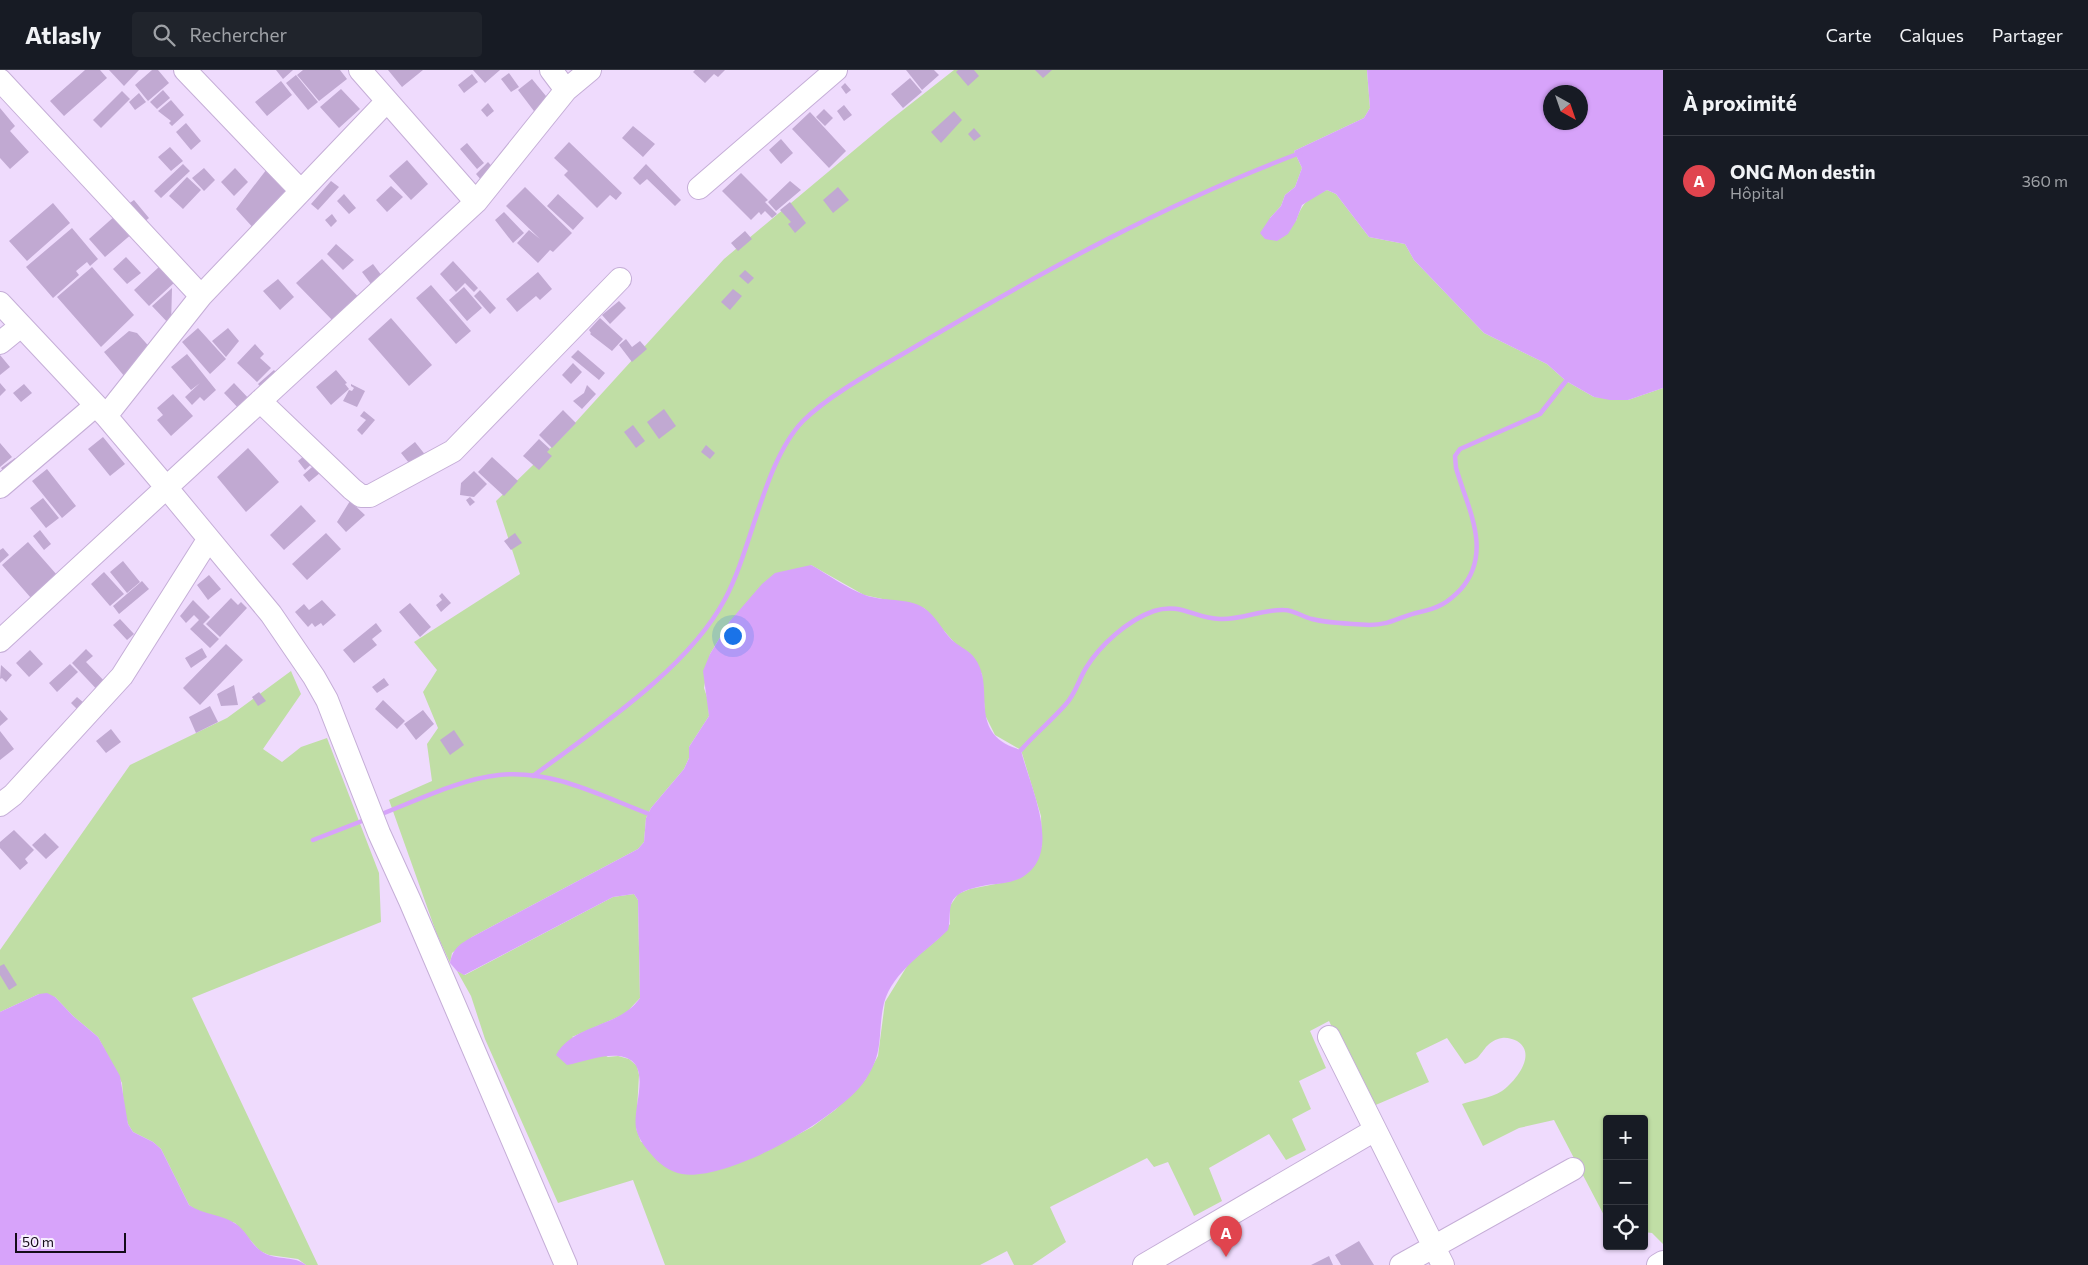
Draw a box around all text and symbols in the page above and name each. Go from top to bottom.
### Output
search box [132,12,482,57]
text: Atlasly [25,20,102,49]
icon: search [150,21,178,49]
text: Rechercher [190,23,287,46]
text: Carte [1826,24,1871,46]
text: Calques [1899,24,1964,46]
text: Partager [1992,24,2063,46]
north arrow [1543,85,1588,130]
text: À proximité [1683,90,1797,115]
text: ONG Mon destin [1730,160,1876,183]
text: A [1693,171,1705,190]
text: 360 m [2022,171,2068,190]
text: Hôpital [1730,183,1784,202]
your location [720,623,746,649]
map controls [1603,1115,1648,1250]
button: + [1603,1115,1648,1160]
button: − [1603,1160,1648,1205]
button: locate [1603,1205,1648,1250]
pin: A [1210,1216,1242,1257]
scale bar [15,1230,126,1253]
text: 50 m [22,1233,54,1250]

